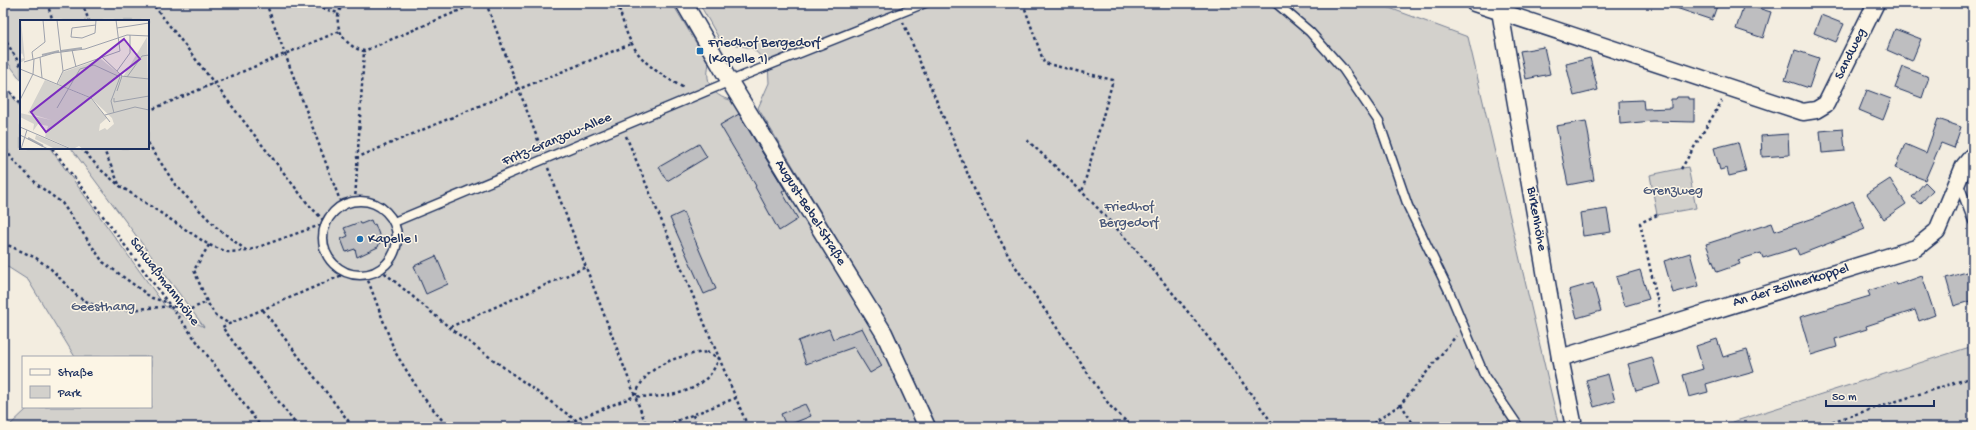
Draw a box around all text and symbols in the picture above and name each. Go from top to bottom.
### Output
inset map [20,20,149,149]
street label: Sandweg [1831,25,1871,83]
place label: Friedhof Bergedorf (Kapelle 1) [707,35,822,68]
marker: Friedhof Bergedorf (Kapelle 1) [695,46,705,56]
street label: Fritz-Granzow-Allee [499,109,615,171]
street label: August-Bebel-Straße [771,157,850,270]
park label: Grenzweg [1643,183,1703,200]
street label: Birkenhöhe [1522,185,1550,253]
park label: Friedhof Bergedorf [1098,199,1160,232]
place label: Kapelle I [368,231,418,248]
street label: Schwaßmannhöhe [125,234,203,330]
marker: Kapelle I [355,234,365,244]
street label: An der Zöllnerkoppel [1731,260,1851,312]
park label: Geesthang [71,299,135,316]
legend [22,356,152,408]
text: Straße [58,367,94,381]
scale bar [1826,382,1934,408]
text: Park [57,387,83,401]
text: 50 m [1832,391,1857,405]

